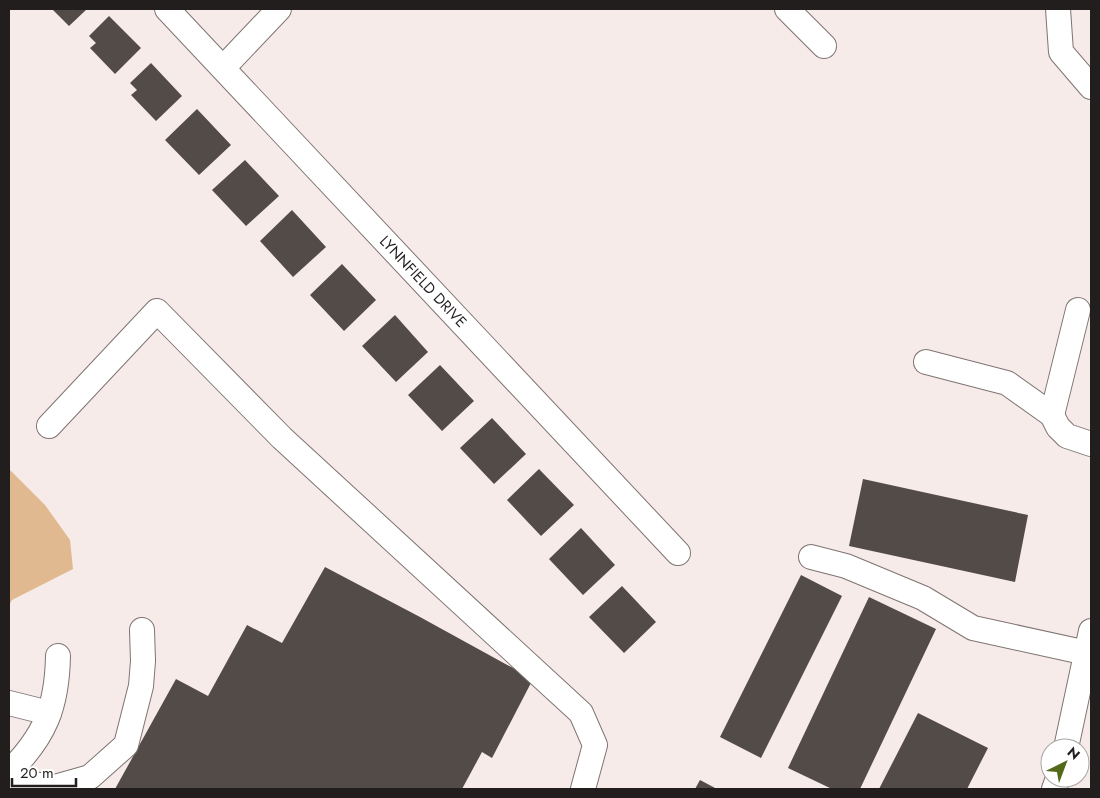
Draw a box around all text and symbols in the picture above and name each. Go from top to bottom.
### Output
street label: LYNNFIELD DRIVE [374,231,472,332]
north arrow [1040,738,1090,788]
text: N [1063,742,1085,764]
scale bar [12,756,76,788]
text: 20 m [20,762,54,784]

